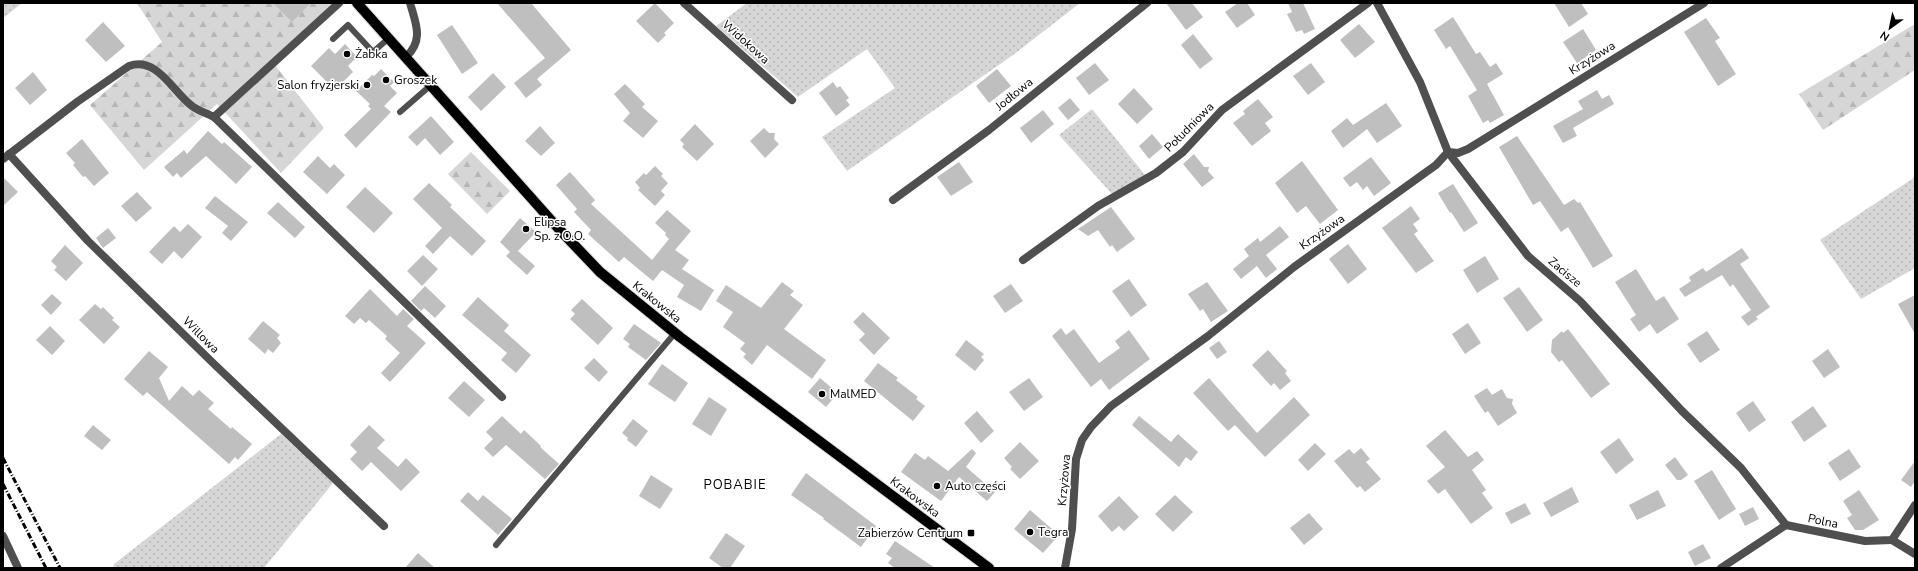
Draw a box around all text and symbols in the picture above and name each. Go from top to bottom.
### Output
north arrow [1870,8,1910,48]
street label: Widokowa [719,17,773,67]
text: N [1877,27,1892,44]
street label: Krzyżowa [1566,38,1618,78]
place label: Żabka [355,46,388,62]
marker: Żabka [342,49,352,59]
place label: Groszek [394,72,438,88]
street label: Jodłowa [991,74,1036,115]
marker: Groszek [381,75,391,85]
place label: Salon fryzjerski [277,77,359,93]
marker: Salon fryzjerski [362,80,372,90]
street label: Południowa [1161,99,1217,155]
street label: Krzyżowa [1296,211,1348,253]
place label: Elipsa Sp. z O.O. [534,214,585,244]
marker: Elipsa Sp. z O.O. [521,224,531,234]
street label: Zacisze [1545,253,1585,291]
street label: Krakowska [629,277,685,327]
street label: Willowa [179,313,223,357]
place label: MalMED [830,386,876,402]
marker: MalMED [817,389,827,399]
street label: Krzyżowa [1054,454,1074,506]
street label: Krakowska [887,473,943,521]
district label: POBABIE [704,476,766,494]
place label: Auto części [945,478,1006,494]
marker: Auto części [932,481,942,491]
street label: Polna [1806,510,1840,532]
place label: Tegra [1038,524,1068,540]
place label: Zabierzów Centrum [858,525,963,541]
marker: Tegra [1025,527,1035,537]
marker: Zabierzów Centrum [966,528,976,538]

